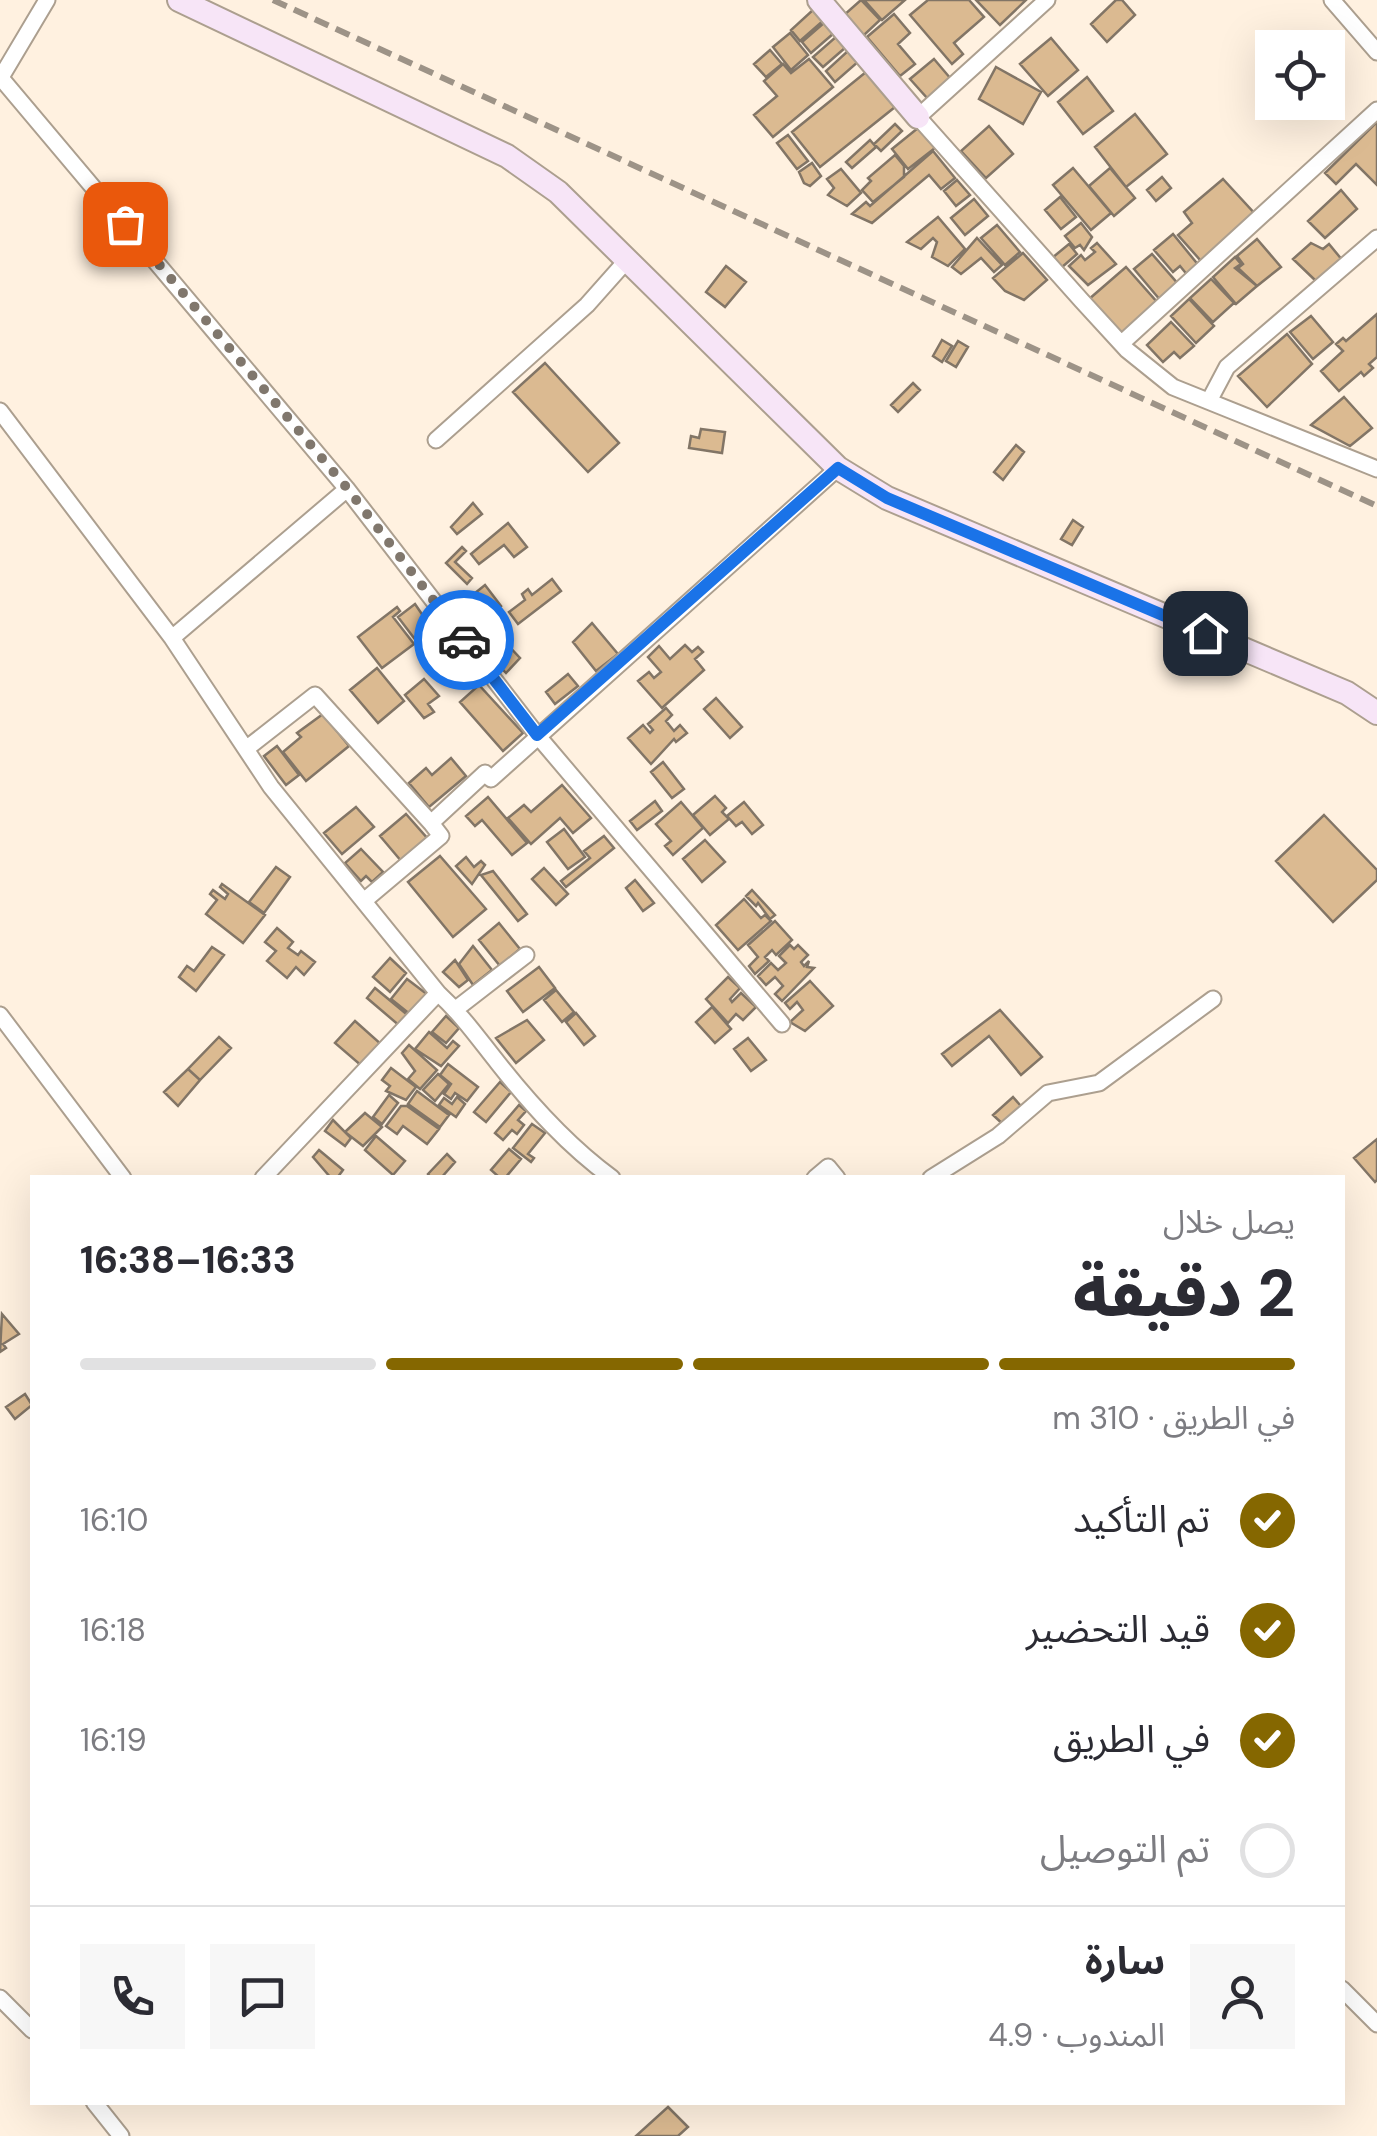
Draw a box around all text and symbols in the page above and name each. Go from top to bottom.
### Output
map controls [1255,30,1345,120]
button: locate [1255,30,1345,120]
pin [83,182,168,267]
icon: bag [98,197,153,252]
courier [414,590,514,690]
pin [1163,591,1248,676]
icon: home [1178,606,1233,661]
icon: car [437,613,492,668]
text: يصل خلال [1163,1201,1295,1243]
text: 16:33–16:38 [80,1235,296,1285]
text: 2 دقيقة [1073,1252,1295,1336]
text: في الطريق · 310 m [1052,1397,1295,1439]
icon: check [1240,1493,1295,1548]
text: تم التأكيد [1073,1494,1210,1544]
text: 16:10 [80,1499,148,1541]
icon: check [1240,1603,1295,1658]
text: قيد التحضير [1026,1604,1210,1654]
text: 16:18 [80,1609,146,1651]
icon: check [1240,1713,1295,1768]
text: في الطريق [1053,1714,1210,1764]
text: 16:19 [80,1719,147,1761]
text: تم التوصيل [1040,1824,1210,1874]
text: سارة [1085,1936,1165,1986]
button: phone [80,1944,185,2049]
button: chat [210,1944,315,2049]
button: person [1190,1944,1295,2049]
text: المندوب · 4.9 [988,2014,1165,2056]

